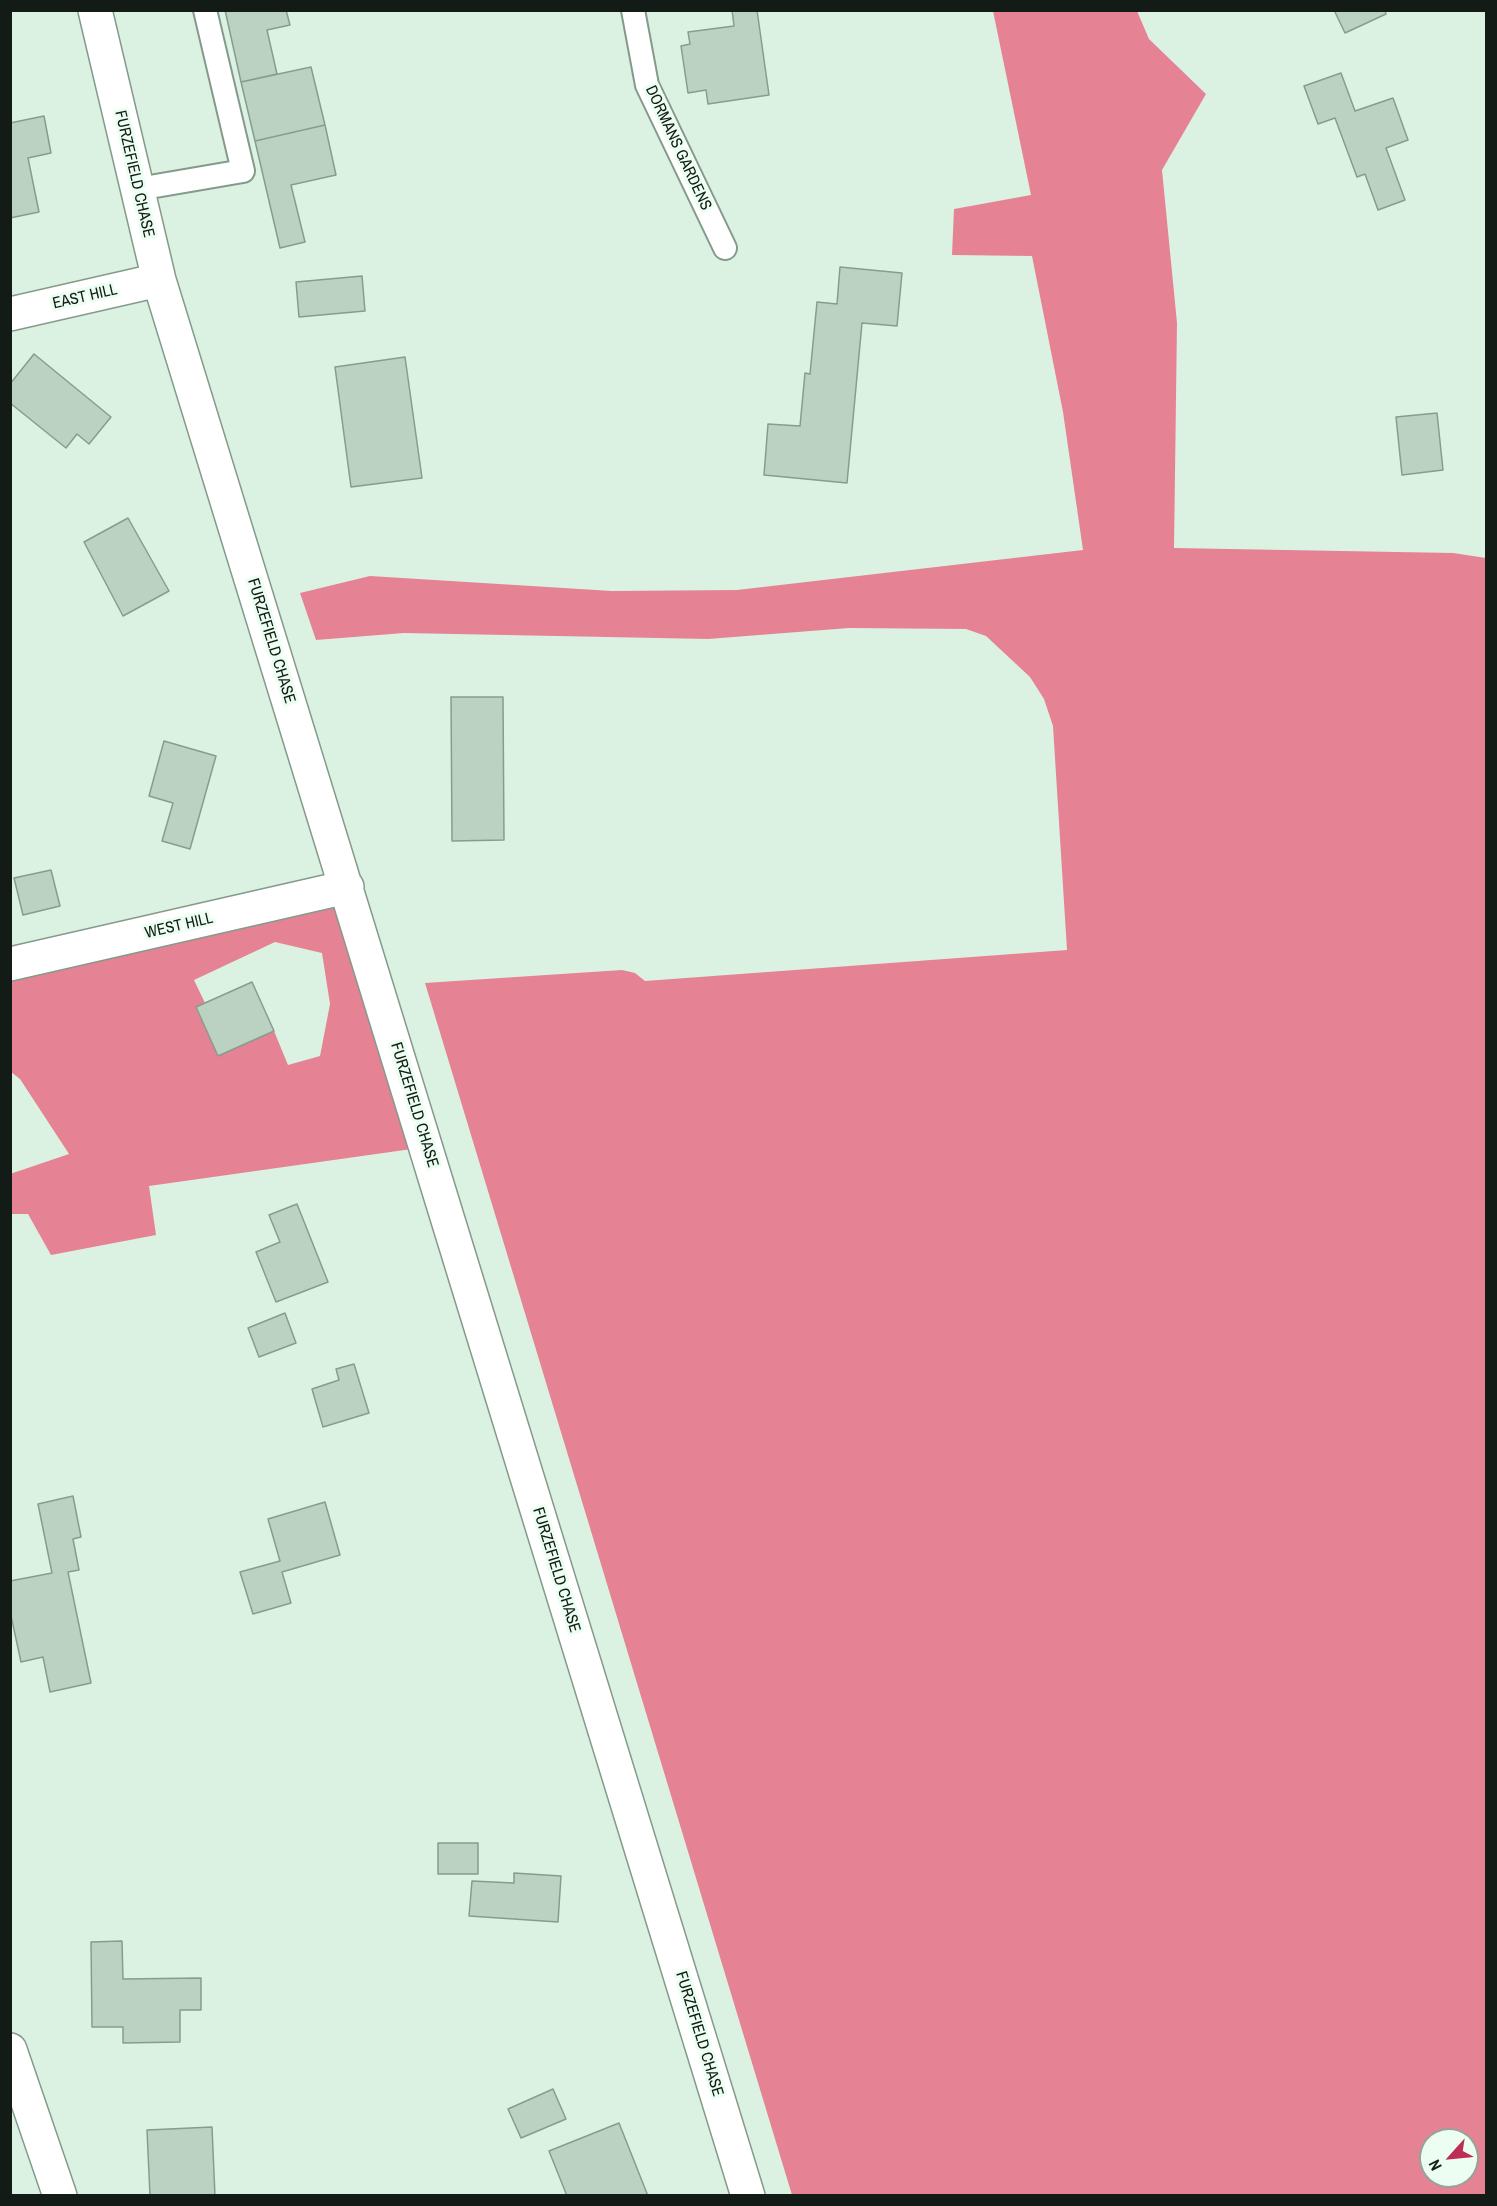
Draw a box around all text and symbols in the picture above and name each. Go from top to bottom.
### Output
street label: DORMANS GARDENS [641,83,715,213]
street label: FURZEFIELD CHASE [110,109,158,239]
street label: EAST HILL [51,280,119,314]
street label: FURZEFIELD CHASE [243,576,299,706]
street label: WEST HILL [143,909,215,943]
street label: FURZEFIELD CHASE [386,1040,442,1170]
street label: FURZEFIELD CHASE [528,1505,584,1635]
street label: FURZEFIELD CHASE [671,1969,727,2099]
north arrow [1419,2128,1479,2188]
text: N [1423,2156,1447,2174]

